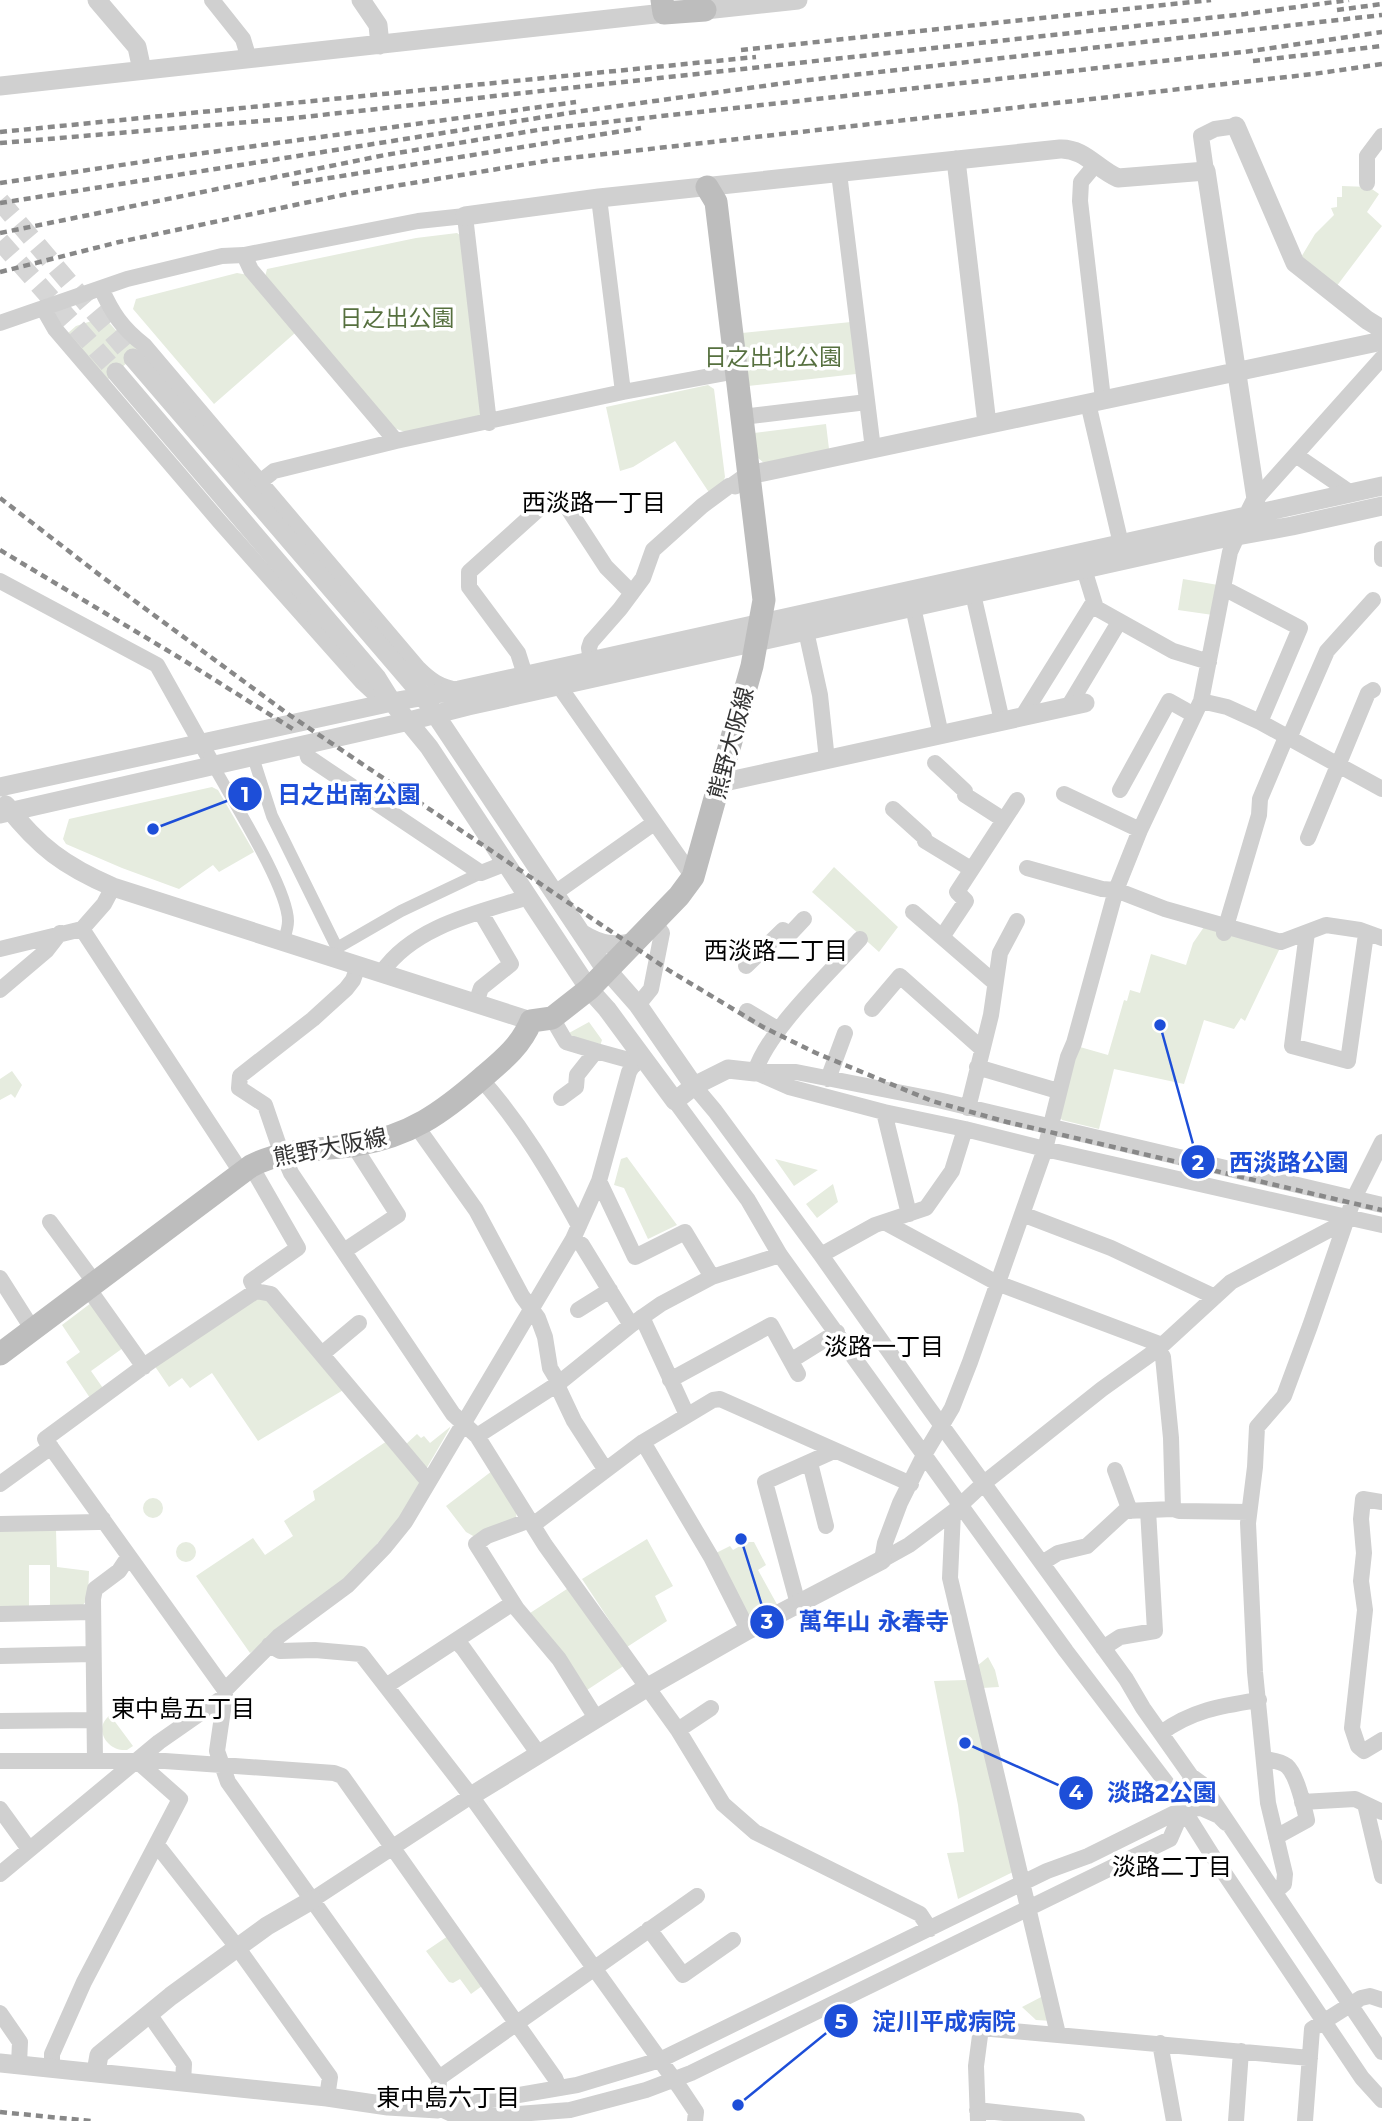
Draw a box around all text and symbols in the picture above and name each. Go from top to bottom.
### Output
park label: 日之出公園 [340,304,455,332]
park label: 日之出北公園 [704,343,842,371]
district label: 西淡路一丁目 [522,488,666,517]
street label: 熊野大阪線 [703,684,759,802]
callout: 日之出南公園 [228,772,435,817]
text: 日之出南公園 [277,780,421,809]
text: 1 [241,782,249,807]
district label: 西淡路二丁目 [704,936,848,965]
street label: 熊野大阪線 [271,1122,389,1172]
callout: 西淡路公園 [1180,1140,1363,1185]
text: 西淡路公園 [1229,1148,1349,1177]
text: 2 [1192,1150,1204,1175]
district label: 淡路一丁目 [824,1332,944,1361]
callout: 萬年山 永春寺 [750,1600,963,1645]
text: 萬年山 永春寺 [799,1607,949,1636]
text: 3 [760,1609,773,1634]
district label: 東中島五丁目 [111,1694,255,1723]
callout: 淡路2公園 [1058,1770,1231,1815]
text: 淡路2公園 [1107,1778,1217,1807]
text: 4 [1069,1780,1084,1805]
district label: 淡路二丁目 [1112,1852,1232,1881]
callout: 淀川平成病院 [823,1999,1030,2044]
text: 淀川平成病院 [872,2007,1016,2036]
text: 5 [835,2009,847,2034]
district label: 東中島六丁目 [376,2083,520,2112]

